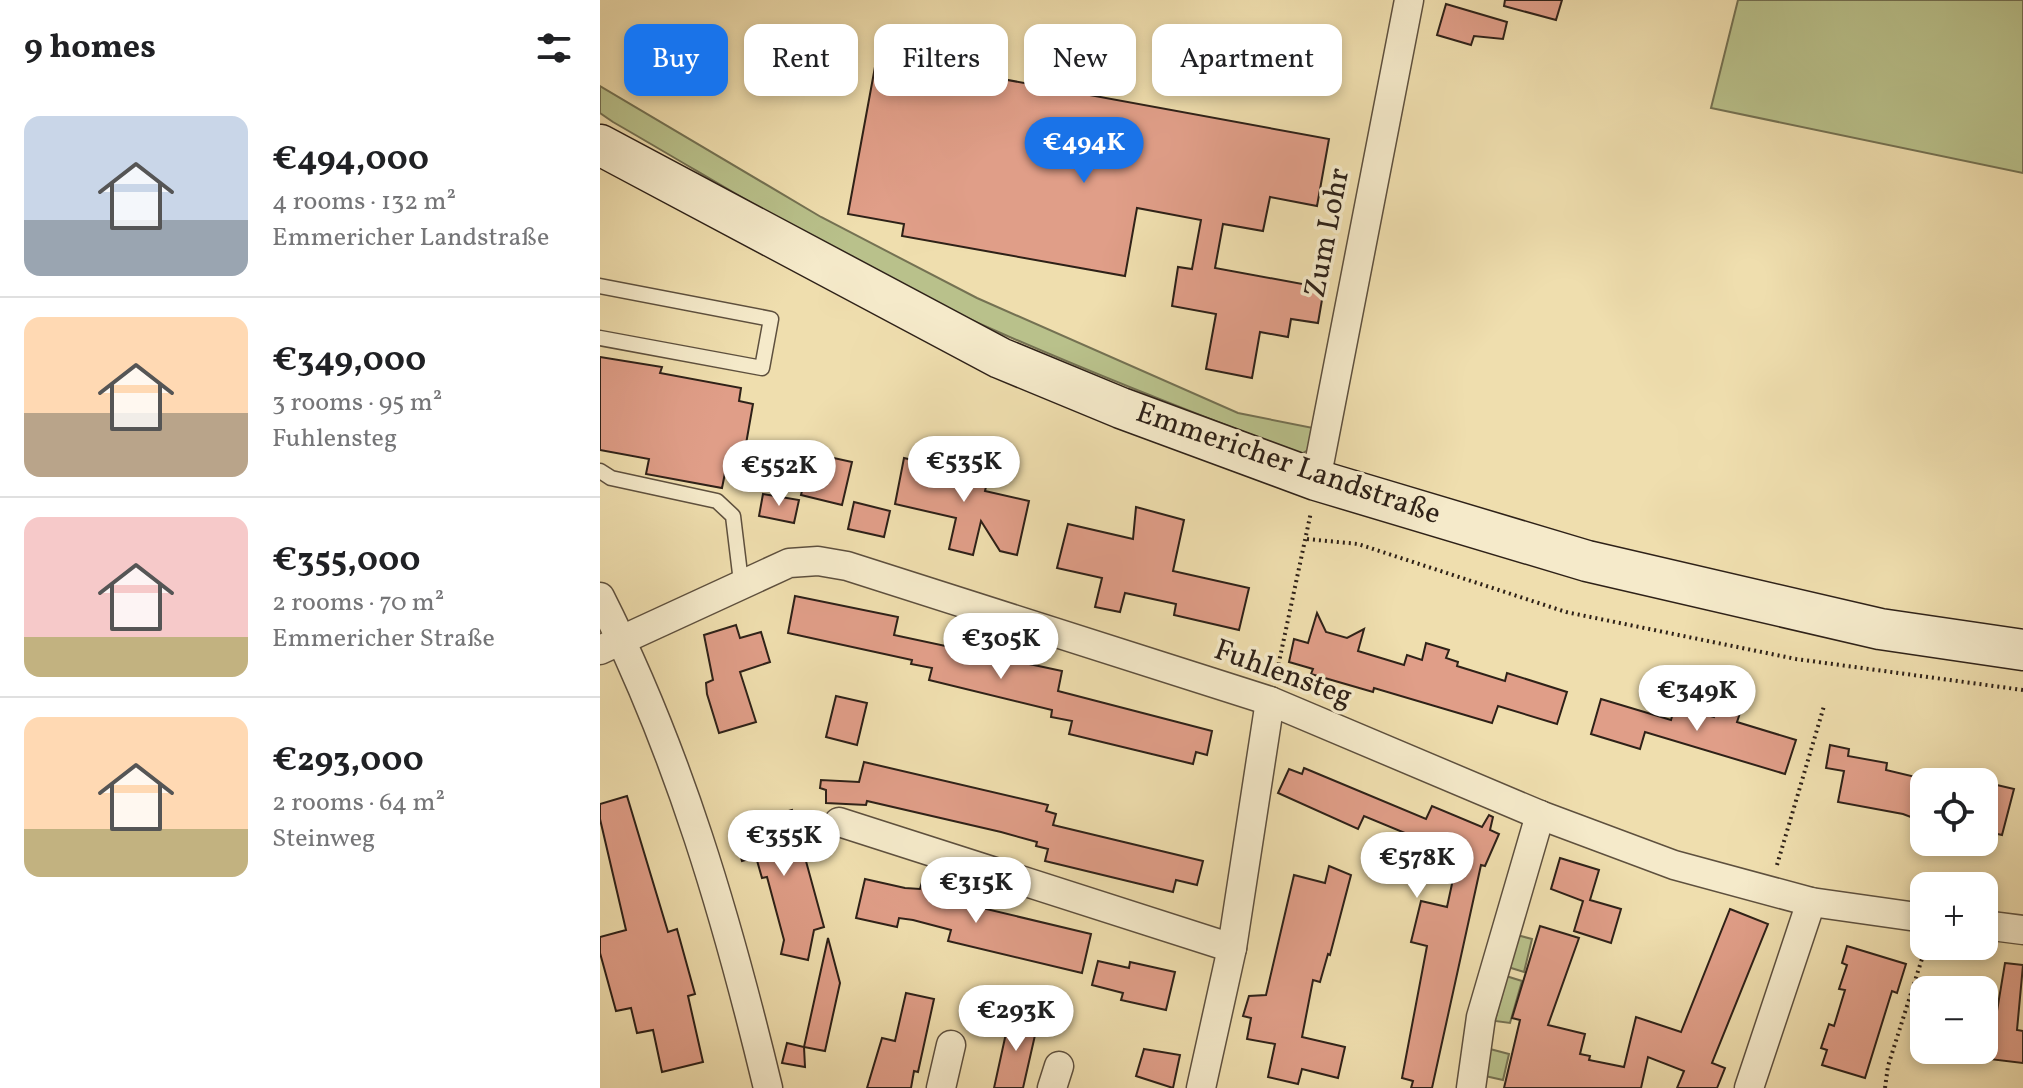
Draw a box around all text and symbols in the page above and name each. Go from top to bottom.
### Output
chip: Buy [624,24,728,96]
chip: Rent [744,24,858,96]
chip: Filters [874,24,1008,96]
chip: New [1024,24,1136,96]
chip: Apartment [1152,24,1342,96]
text: 9 homes [24,25,156,72]
icon: filters [532,26,576,70]
pin: €494K [1028,117,1140,185]
text: €494K [1043,125,1125,161]
text: €494,000 [272,137,429,184]
icon: home [88,148,184,244]
street label: Zum Lohr [1295,165,1361,301]
text: 4 rooms · 132 m² [272,184,456,220]
text: Emmericher Landstraße [272,220,549,256]
text: €349,000 [272,338,426,385]
icon: home [88,349,184,445]
text: 3 rooms · 95 m² [272,385,442,421]
street label: Emmericher Landstraße [1130,392,1446,536]
text: Fuhlensteg [272,421,397,457]
pin: €535K [908,436,1020,504]
pin: €552K [723,440,835,508]
text: €535K [926,444,1002,480]
text: €552K [741,448,817,484]
text: €355,000 [272,538,420,585]
icon: home [88,549,184,645]
text: 2 rooms · 70 m² [272,585,444,621]
pin: €305K [945,613,1057,681]
text: Emmericher Straße [272,621,495,657]
text: €305K [961,621,1041,657]
street label: Fuhlensteg [1208,630,1358,718]
pin: €349K [1641,665,1753,733]
text: €349K [1657,673,1737,709]
text: €293,000 [272,738,424,785]
icon: home [88,749,184,845]
map controls [1910,768,1998,1064]
button: locate [1910,768,1998,856]
text: 2 rooms · 64 m² [272,785,445,821]
pin: €355K [728,810,840,878]
text: €355K [746,818,822,854]
text: Steinweg [272,821,375,857]
pin: €578K [1361,832,1473,900]
text: €578K [1379,840,1455,876]
pin: €315K [920,857,1032,925]
text: €315K [939,865,1013,901]
button: + [1910,872,1998,960]
button: − [1910,976,1998,1064]
pin: €293K [960,985,1072,1053]
text: €293K [977,993,1055,1029]

